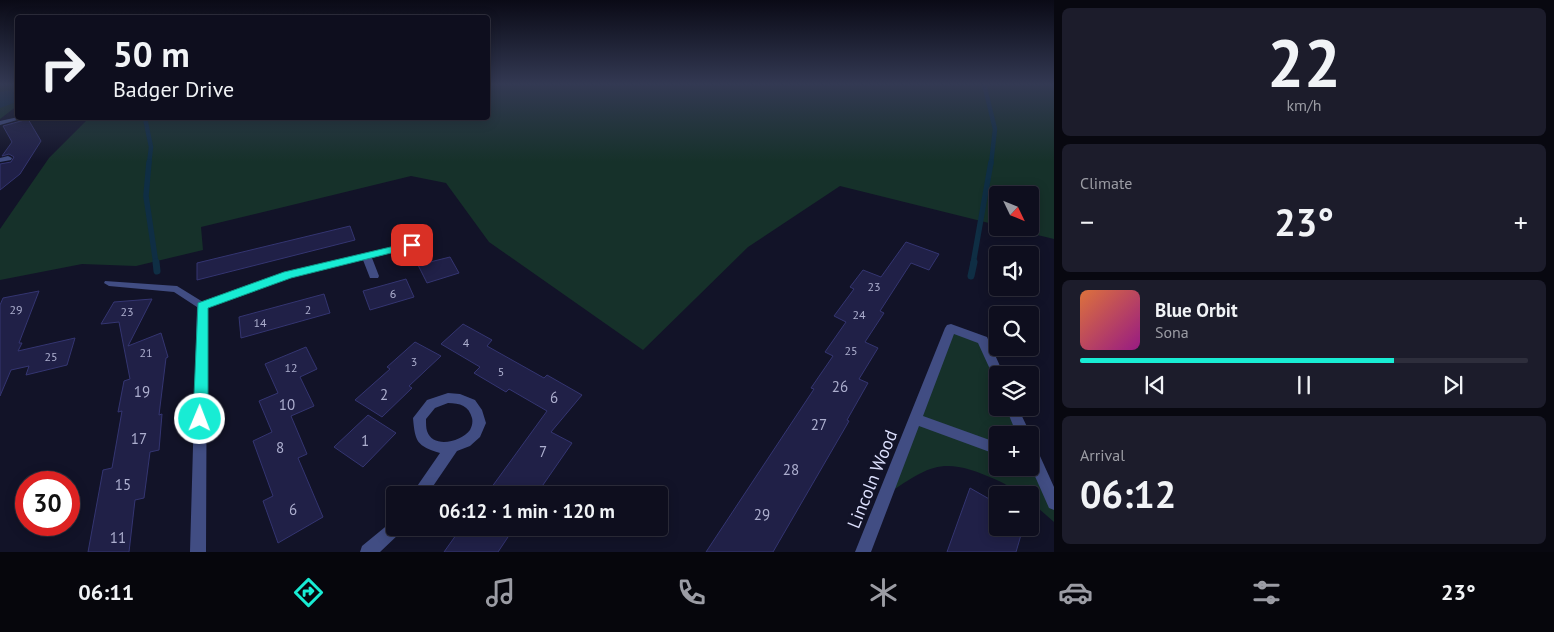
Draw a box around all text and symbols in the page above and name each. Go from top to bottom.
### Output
text: 22 [1267,20,1341,104]
text: 50 m [113,31,190,77]
icon: right [30,35,95,100]
text: Badger Drive [113,75,234,103]
text: km/h [1286,95,1322,115]
text: Climate [1080,173,1132,193]
north arrow [989,186,1039,236]
map controls [989,186,1039,536]
text: 23° [1274,197,1334,246]
text: − [1080,203,1094,240]
text: + [1514,203,1528,240]
pin [391,224,433,266]
icon: arrive [398,231,426,259]
button: sound [989,246,1039,296]
house number: 23 [867,279,881,294]
house number: 6 [390,286,396,301]
text: Blue Orbit [1155,298,1238,322]
house number: 29 [9,302,23,317]
house number: 2 [305,302,311,317]
house number: 23 [120,304,134,319]
button: search [989,306,1039,356]
house number: 24 [852,307,866,322]
house number: 14 [253,315,267,330]
text: Sona [1155,322,1189,342]
house number: 4 [463,335,470,350]
house number: 25 [844,343,858,358]
house number: 21 [139,345,153,360]
house number: 25 [44,349,58,364]
house number: 3 [411,354,417,369]
house number: 12 [284,360,298,375]
house number: 5 [498,364,504,379]
button: layers [989,366,1039,416]
icon: previous [1141,371,1169,399]
icon: pause [1290,371,1318,399]
icon: next [1439,371,1467,399]
house number: 26 [832,377,848,396]
house number: 19 [134,382,150,401]
house number: 2 [380,385,388,404]
house number: 6 [550,388,558,407]
position arrow [173,392,225,444]
house number: 10 [279,395,295,414]
house number: 27 [811,415,827,434]
street label: Lincoln Wood [842,426,902,532]
button: + [989,426,1039,476]
house number: 17 [131,429,147,448]
house number: 1 [361,431,369,450]
house number: 8 [276,438,284,457]
house number: 7 [539,442,547,461]
text: Arrival [1080,445,1125,465]
house number: 28 [783,460,799,479]
text: 06:12 [1080,469,1176,518]
speed limit sign: 30 [15,471,80,536]
house number: 15 [115,475,131,494]
button: − [989,486,1039,536]
text: 06:12 · 1 min · 120 m [439,499,615,523]
house number: 6 [289,500,297,519]
house number: 29 [754,505,770,524]
house number: 11 [110,528,126,547]
icon: directions [291,575,326,610]
icon: music [483,575,518,610]
icon: phone [674,575,709,610]
icon: climate [866,575,901,610]
icon: car [1058,575,1093,610]
icon: filters [1249,575,1284,610]
text: 06:11 [78,578,134,606]
text: 23° [1441,578,1476,606]

